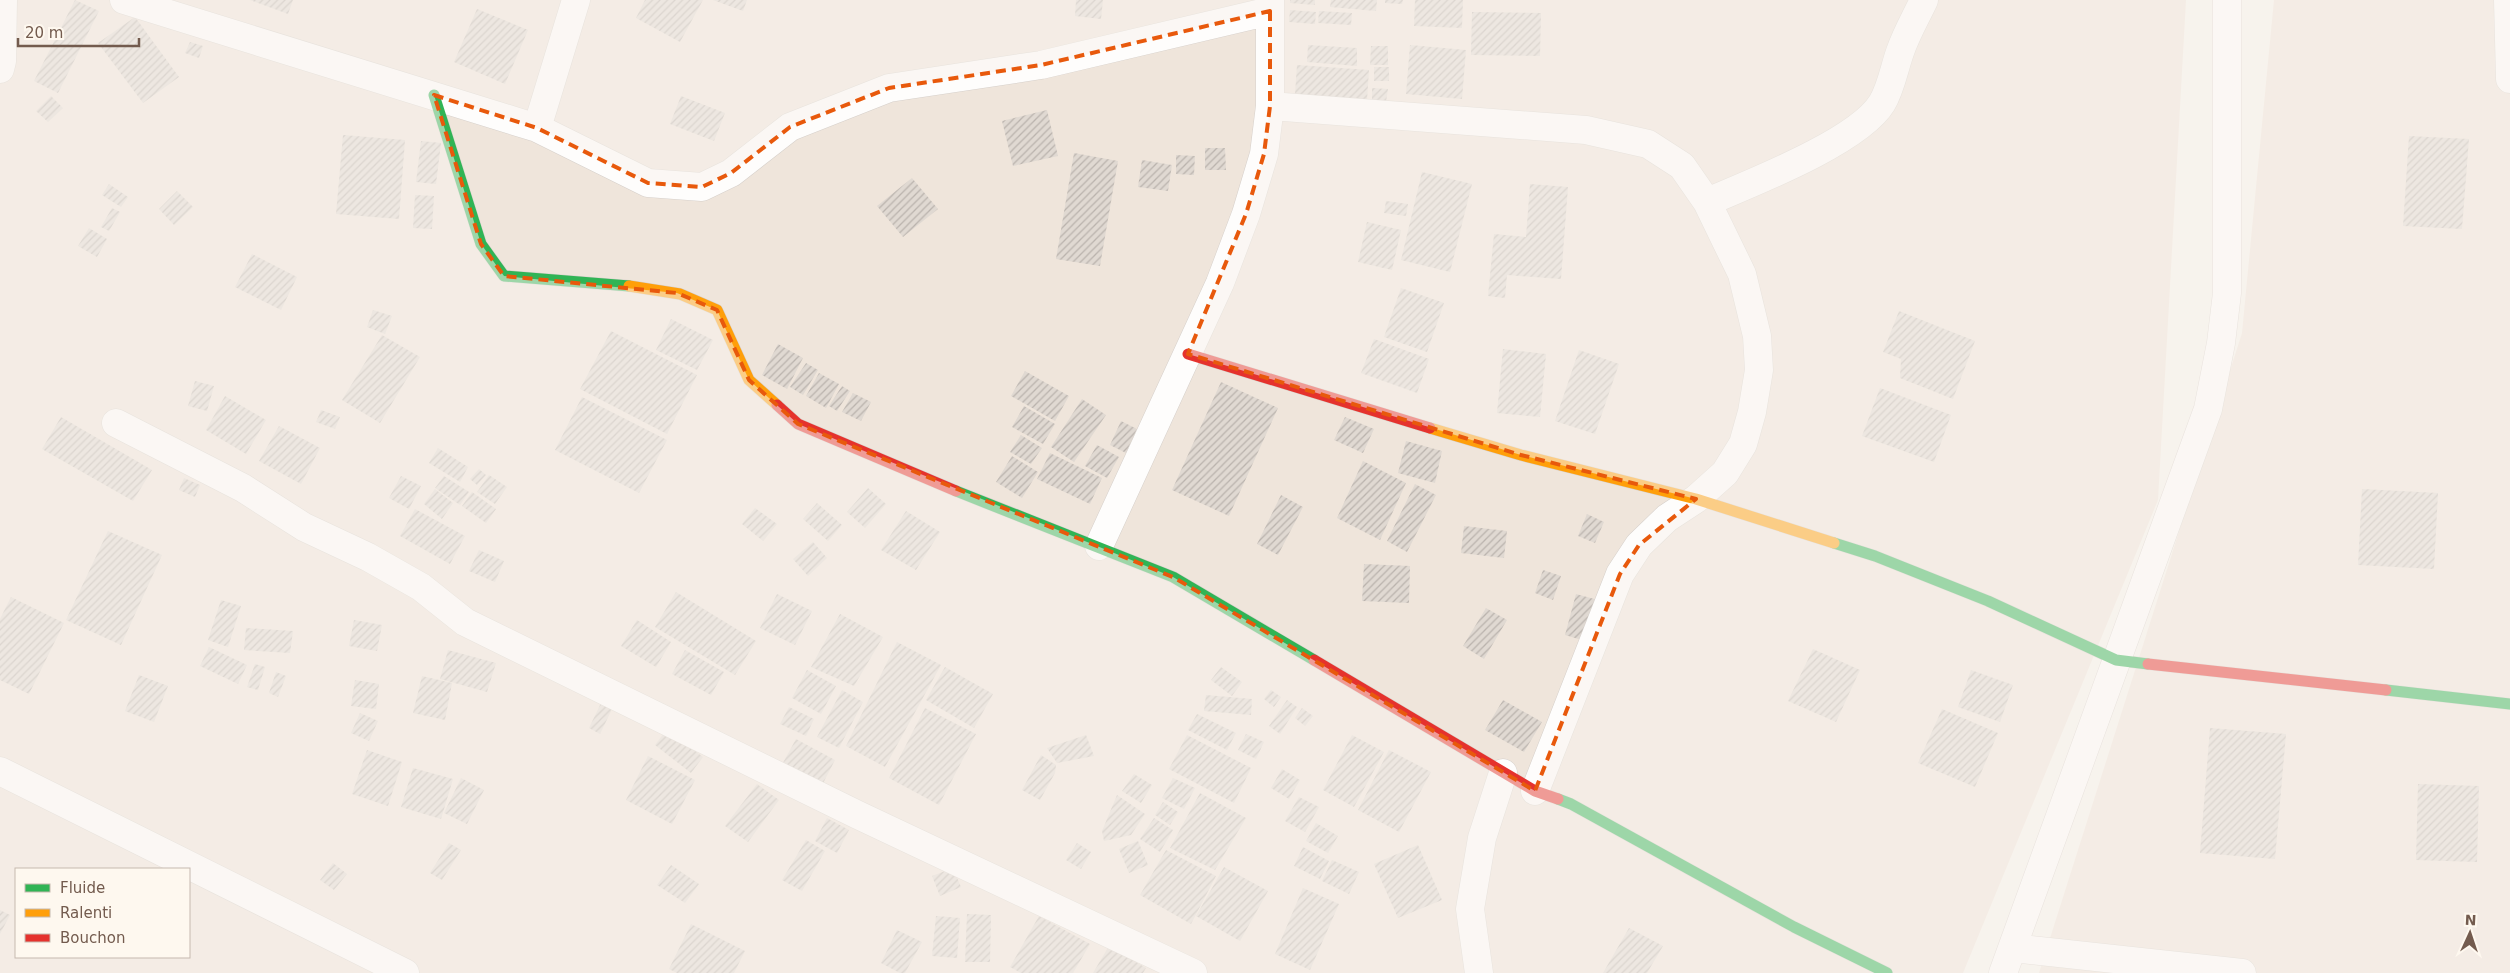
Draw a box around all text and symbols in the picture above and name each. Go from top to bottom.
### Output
scale bar [18,15,139,47]
text: 20 m [25,24,63,42]
legend [15,868,190,958]
text: Fluide [60,879,105,897]
text: Ralenti [60,904,112,922]
north arrow [2445,908,2495,958]
text: N [2464,912,2477,928]
text: Bouchon [60,929,125,947]

